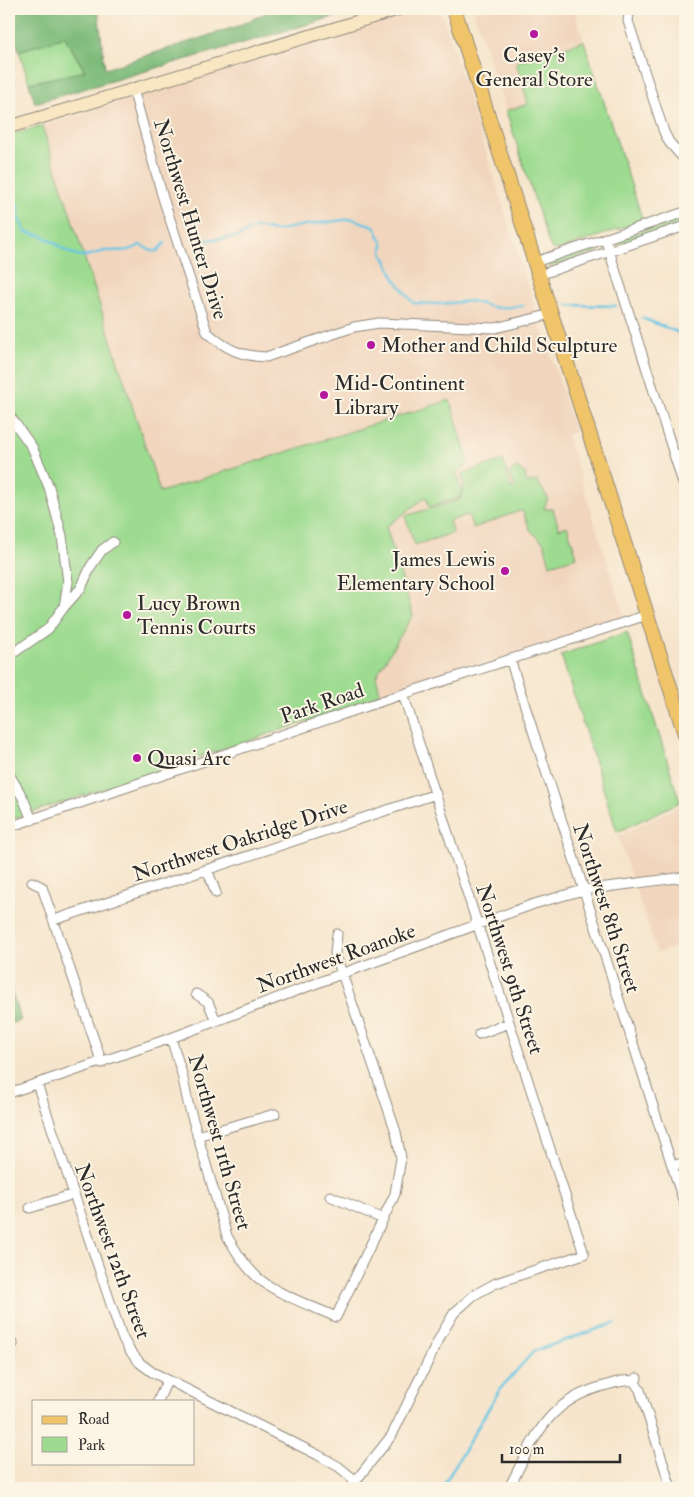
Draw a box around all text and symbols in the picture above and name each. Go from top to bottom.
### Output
marker: Casey's General Store [528,28,540,40]
place label: Casey's General Store [475,42,593,93]
street label: Northwest Hunter Drive [147,116,234,323]
place label: Mother and Child Sculpture [381,332,618,359]
marker: Mother and Child Sculpture [365,339,377,351]
place label: Mid-Continent Library [334,370,465,421]
marker: Mid-Continent Library [318,389,330,401]
place label: James Lewis Elementary School [337,546,496,597]
marker: James Lewis Elementary School [499,565,511,577]
place label: Lucy Brown Tennis Courts [137,590,256,641]
marker: Lucy Brown Tennis Courts [121,609,133,621]
street label: Park Road [277,676,368,730]
place label: Quasi Arc [147,745,231,772]
marker: Quasi Arc [131,752,143,764]
street label: Northwest Oakridge Drive [129,793,351,888]
street label: Northwest 8th Street [566,820,647,996]
street label: Northwest 9th Street [469,881,550,1058]
street label: Northwest Roanoke [253,917,419,1000]
street label: Northwest 11th Street [182,1051,258,1233]
street label: Northwest 12th Street [68,1160,157,1343]
legend [32,1400,195,1464]
text: Road [78,1410,110,1429]
scale bar [502,1432,619,1464]
text: Park [78,1436,105,1455]
text: 100 m [509,1440,545,1459]

